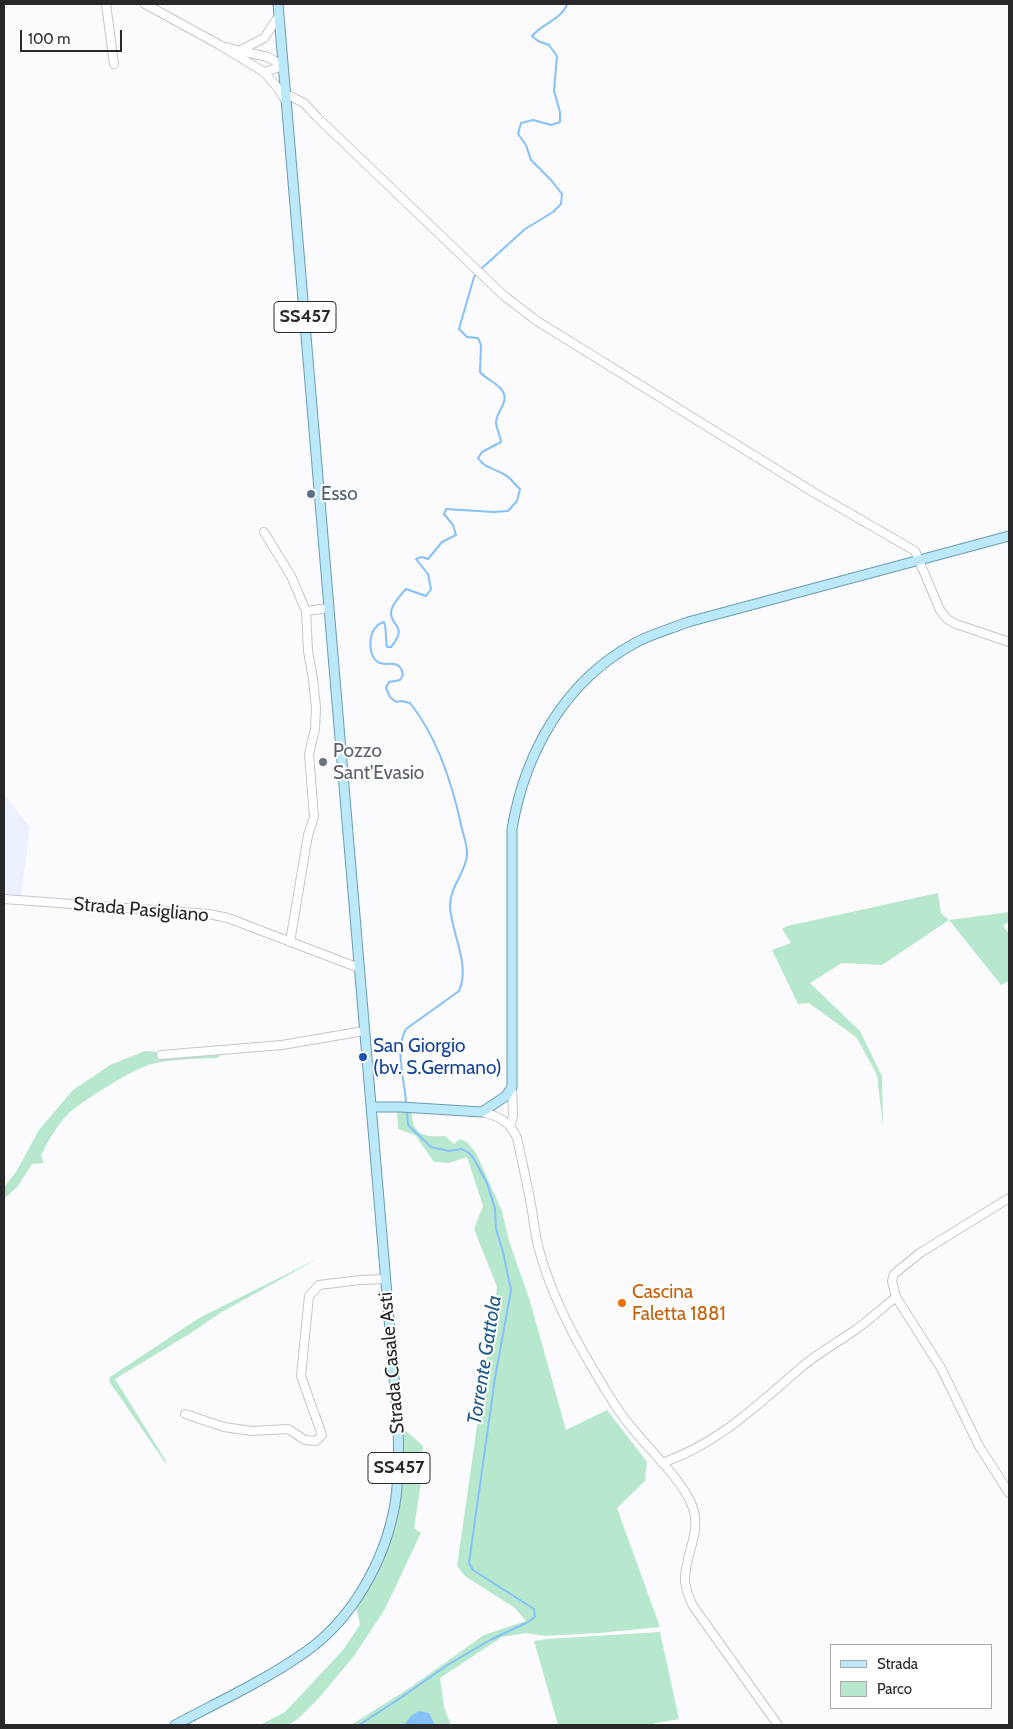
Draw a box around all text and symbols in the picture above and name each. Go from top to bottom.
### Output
scale bar [22,20,125,52]
text: 100 m [28,30,70,48]
road number: SS457 [274,302,336,332]
place label: Esso [321,483,358,505]
marker: Esso [305,488,317,500]
place label: Pozzo Sant'Evasio [333,740,424,784]
marker: Pozzo Sant'Evasio [317,756,329,768]
street label: Strada Pasigliano [72,893,210,927]
place label: San Giorgio (bv. S.Germano) [373,1035,502,1079]
marker: San Giorgio (bv. S.Germano) [357,1051,369,1063]
place label: Cascina Faletta 1881 [632,1281,726,1325]
street label: Strada Casale Asti [374,1291,410,1435]
water label: Torrente Gattola [463,1293,507,1427]
marker: Cascina Faletta 1881 [616,1297,628,1309]
road number: SS457 [368,1452,430,1484]
legend [830,1644,993,1709]
text: Strada [877,1655,918,1673]
text: Parco [877,1680,912,1698]

